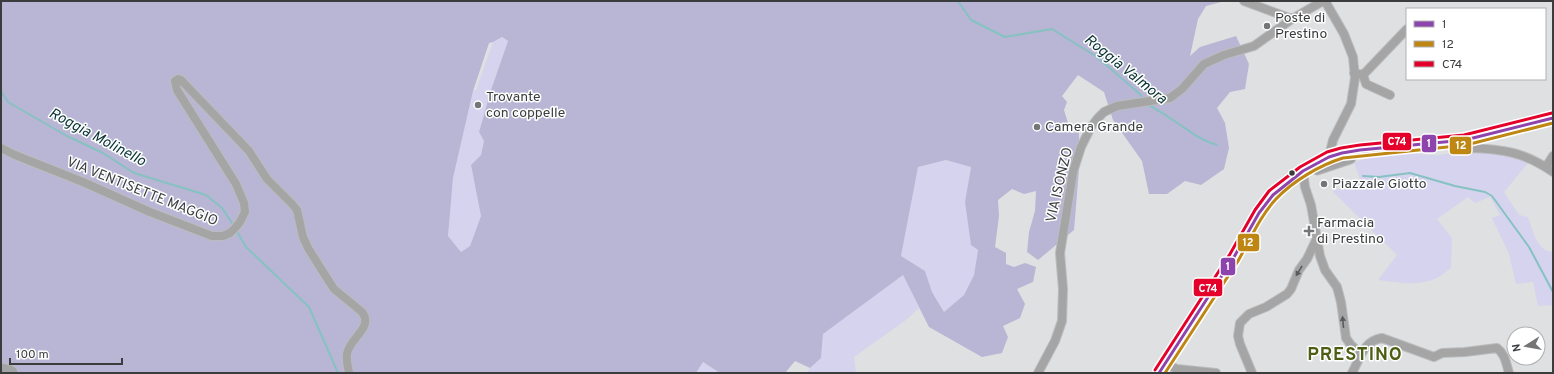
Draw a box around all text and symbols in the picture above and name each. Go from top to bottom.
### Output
legend [1406,8,1546,80]
place label: Poste di Prestino [1275,10,1327,43]
text: 1 [1442,17,1446,33]
marker: Poste di Prestino [1262,21,1272,31]
water label: Roggia Valmora [1080,31,1170,109]
text: 12 [1442,37,1454,53]
text: C74 [1442,57,1462,73]
place label: Trovante con coppelle [486,89,565,122]
marker: Trovante con coppelle [473,100,483,110]
water label: Roggia Molinello [45,104,149,172]
place label: Camera Grande [1045,119,1143,136]
marker: Camera Grande [1032,122,1042,132]
line badge: C74 [1382,132,1412,151]
line badge: 1 [1421,134,1437,153]
text: C74 [1388,135,1406,149]
line badge: 12 [1449,136,1472,155]
text: 1 [1427,137,1431,151]
text: 12 [1455,139,1467,153]
street label: VIA ISONZO [1043,146,1077,224]
street label: VIA VENTISETTE MAGGIO [64,154,220,230]
unlabelled marker [1287,168,1297,178]
place label: Piazzale Giotto [1332,176,1427,193]
marker: Piazzale Giotto [1319,179,1329,189]
place label: Farmacia di Prestino [1317,215,1384,248]
marker: Farmacia di Prestino [1304,226,1314,236]
line badge: 12 [1237,233,1260,252]
text: 12 [1242,236,1254,250]
line badge: 1 [1220,257,1236,276]
text: 1 [1226,260,1230,274]
one-way arrow [1295,266,1303,276]
line badge: C74 [1193,278,1223,297]
text: C74 [1199,282,1217,296]
one-way arrow [1339,316,1346,328]
north arrow [1506,326,1546,366]
scale bar [10,340,122,366]
text: N [1510,343,1525,353]
district label: PRESTINO [1307,344,1403,367]
text: 100 m [16,347,49,363]

